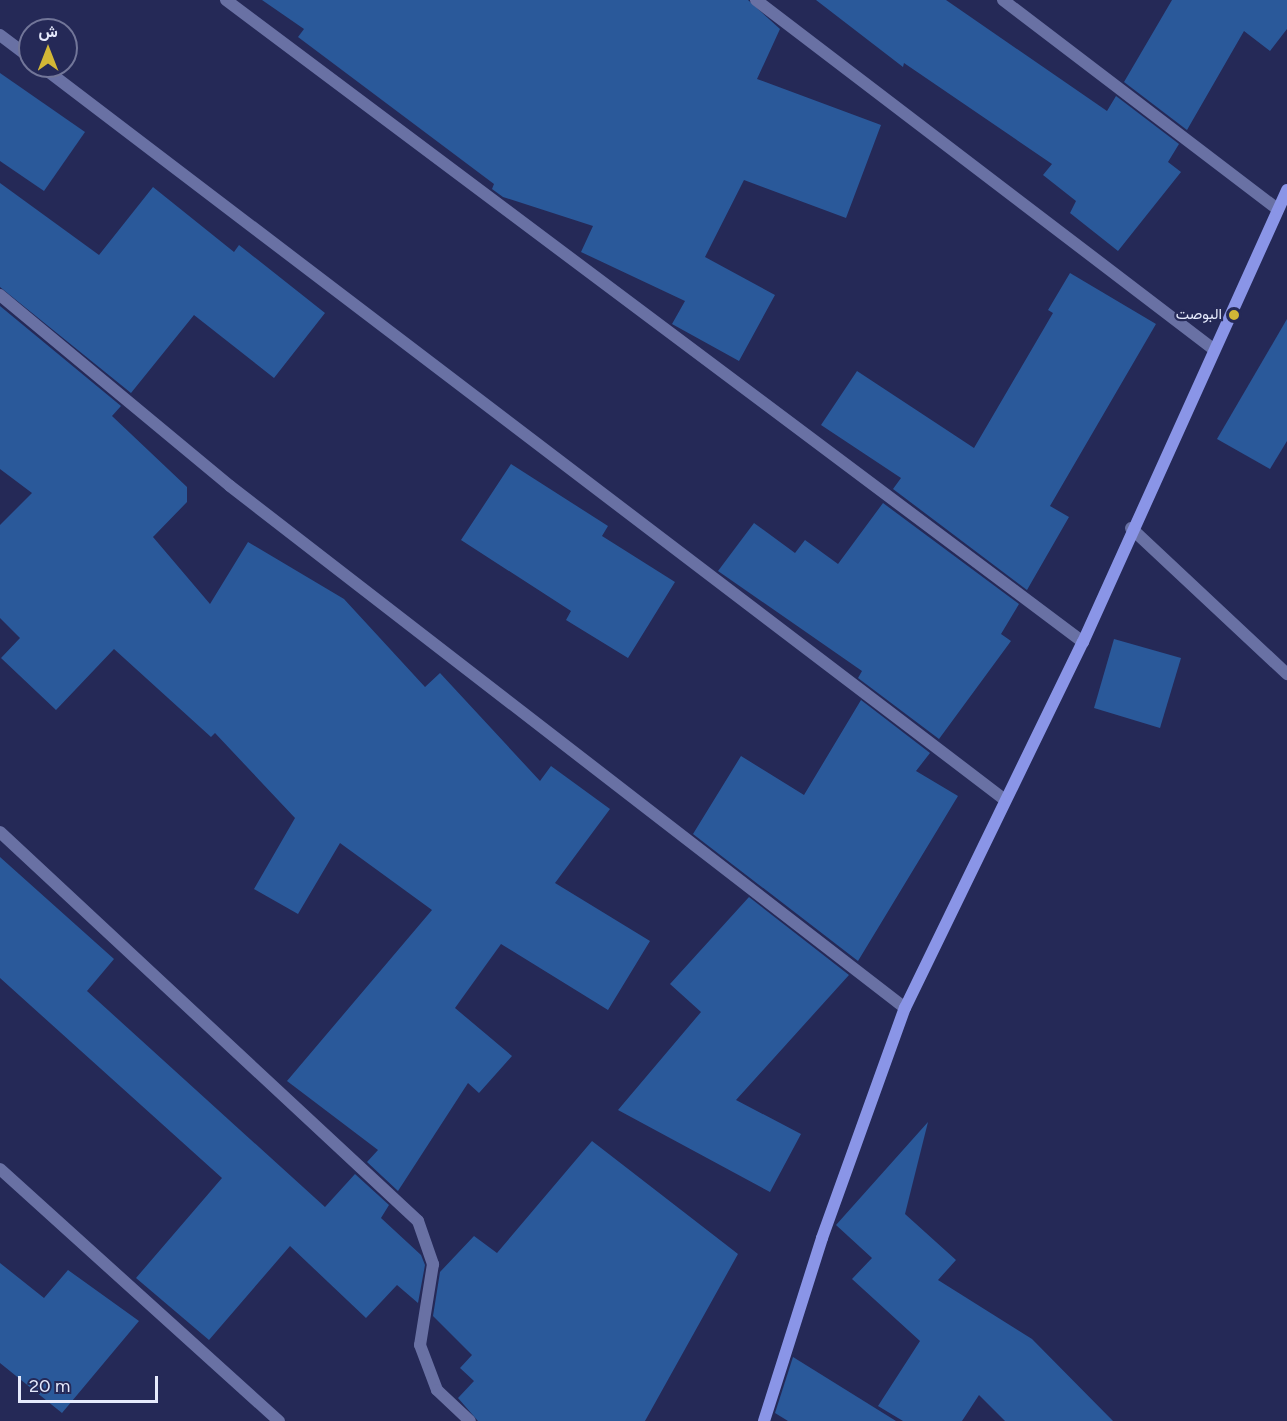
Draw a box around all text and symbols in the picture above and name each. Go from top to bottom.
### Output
north arrow [18,18,78,78]
text: ش [38,22,58,41]
place label: البوصت [1176,306,1222,324]
marker: البوصت [1227,308,1241,322]
scale bar [21,1364,160,1402]
text: 20 m [29,1375,70,1397]

